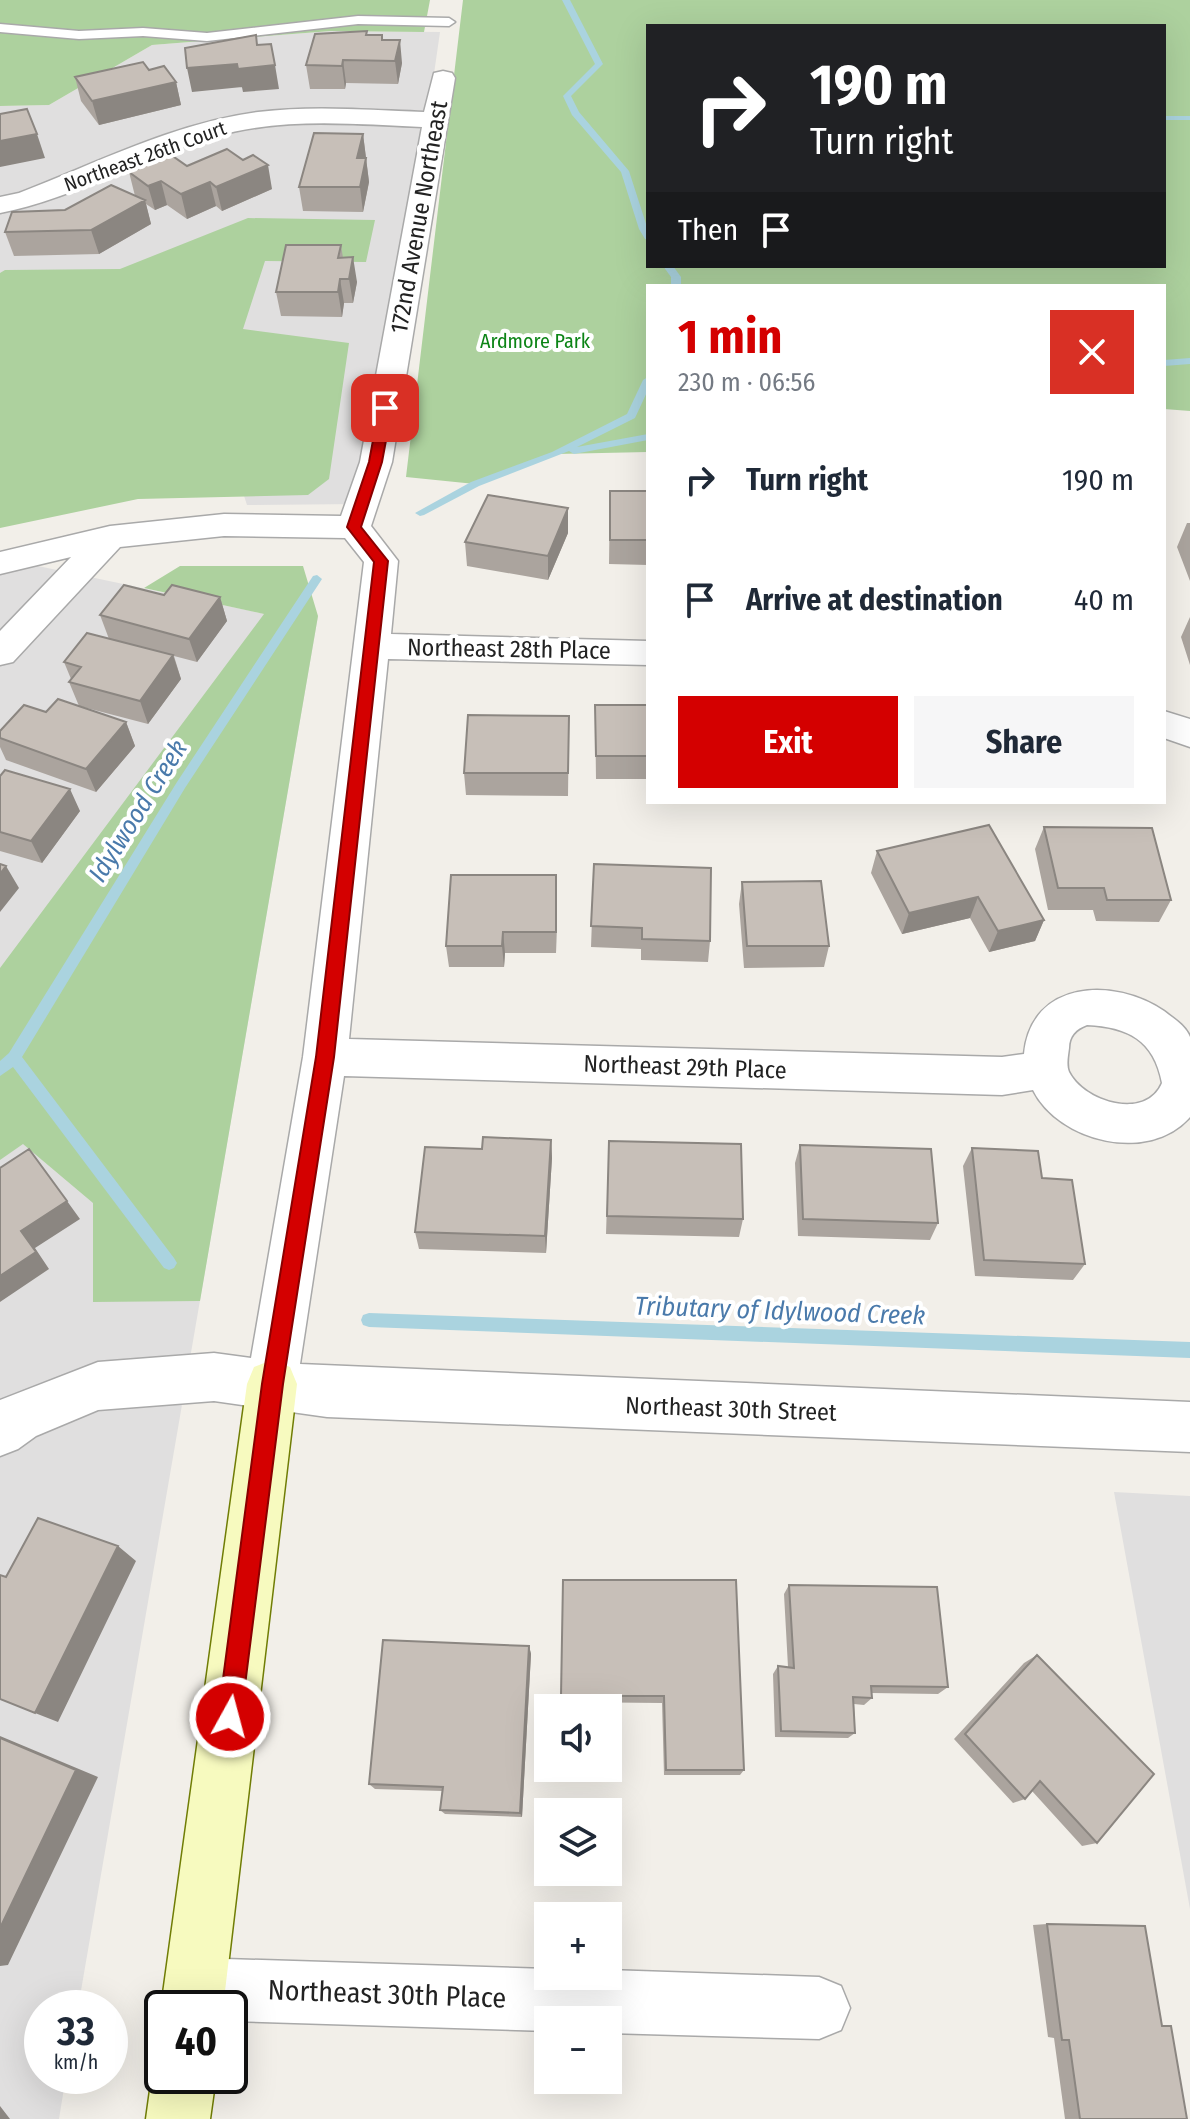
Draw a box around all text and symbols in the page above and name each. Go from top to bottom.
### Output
text: 190 m [810,52,948,119]
icon: right [678,56,782,160]
street label: 172nd Avenue Northeast [385,98,453,335]
street label: Northeast 26th Court [61,115,230,196]
text: Turn right [810,120,953,164]
icon: arrive [754,208,798,252]
text: Then [678,212,738,248]
text: 1 min [678,308,783,366]
button: close [1050,310,1134,394]
park label: Ardmore Park [480,329,591,353]
text: 230 m · 06:56 [678,367,815,398]
pin [351,374,419,442]
icon: arrive [363,386,407,430]
icon: right [678,458,722,502]
text: Turn right [746,462,868,498]
text: 190 m [1062,462,1134,498]
icon: arrive [678,578,722,622]
text: Arrive at destination [746,582,1003,618]
text: 40 m [1074,582,1134,618]
street label: Northeast 28th Place [407,633,611,665]
button: Exit [678,696,898,788]
button: Share [914,696,1134,788]
water label: Idylwood Creek [82,734,194,888]
street label: Northeast 29th Place [583,1049,787,1085]
water label: Tributary of Idylwood Creek [634,1290,926,1332]
street label: Northeast 30th Street [625,1391,837,1427]
position arrow [188,1675,272,1759]
map controls [534,1694,622,2094]
button: sound [534,1694,622,1782]
button: layers [534,1798,622,1886]
button: + [534,1902,622,1990]
street label: Northeast 30th Place [267,1973,507,2015]
speed limit sign: 40 [144,1990,248,2094]
button: − [534,2006,622,2094]
text: 33 [57,2008,95,2056]
text: km/h [54,2050,98,2074]

